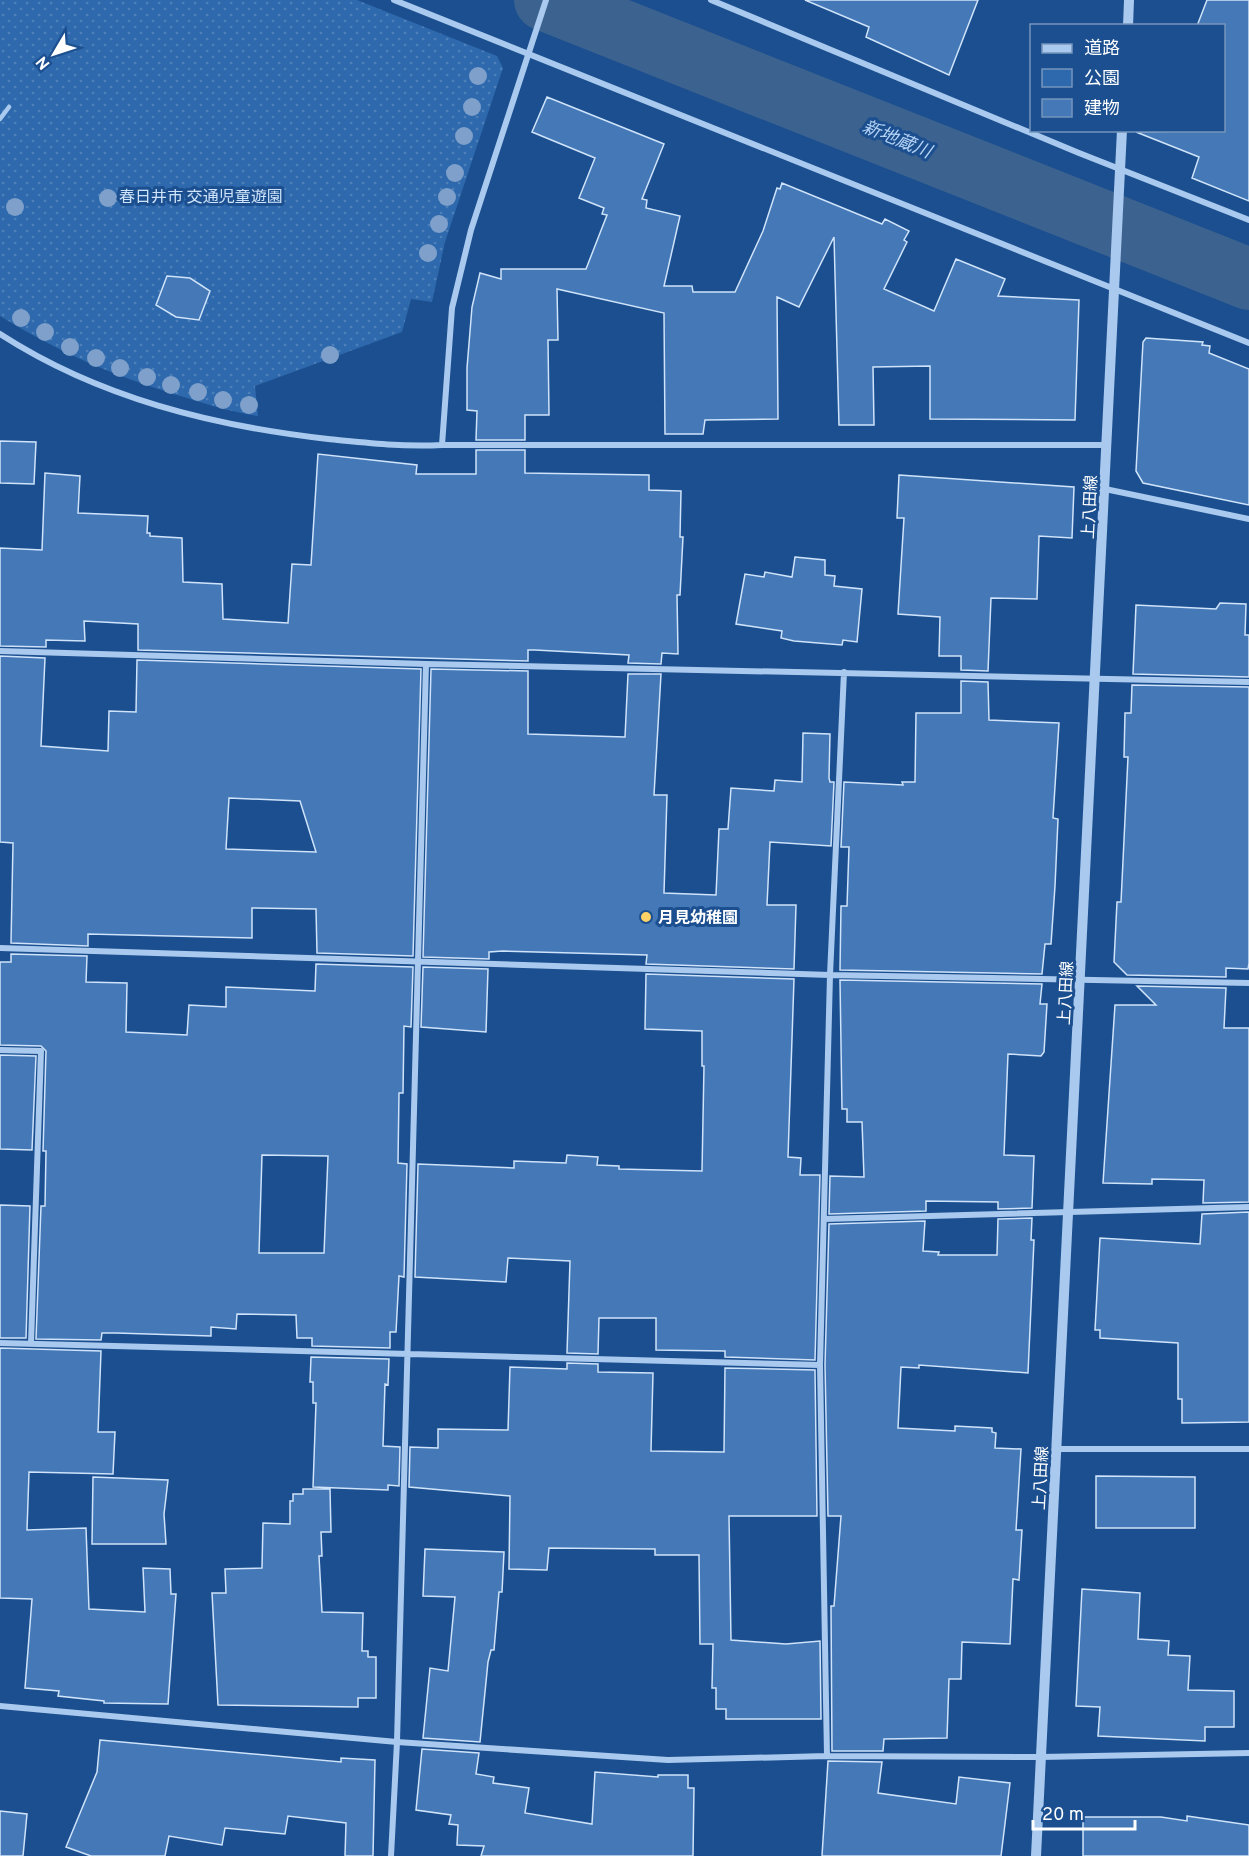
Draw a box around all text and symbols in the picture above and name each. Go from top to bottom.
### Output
north arrow [24,24,84,84]
legend [1030,24,1225,132]
text: 道路 [1084,38,1120,61]
text: N [33,51,55,73]
text: 公園 [1084,68,1120,91]
text: 建物 [1084,98,1120,121]
water label: 新地蔵川 [859,116,936,165]
park label: 春日井市 交通児童遊園 [119,188,283,208]
street label: 上八田線 [1079,475,1103,540]
place label: 月見幼稚園 [658,909,738,929]
marker: 月見幼稚園 [639,910,653,924]
street label: 上八田線 [1055,961,1079,1026]
street label: 上八田線 [1030,1446,1054,1511]
scale bar [1033,1793,1135,1831]
text: 20 m [1042,1804,1084,1827]

